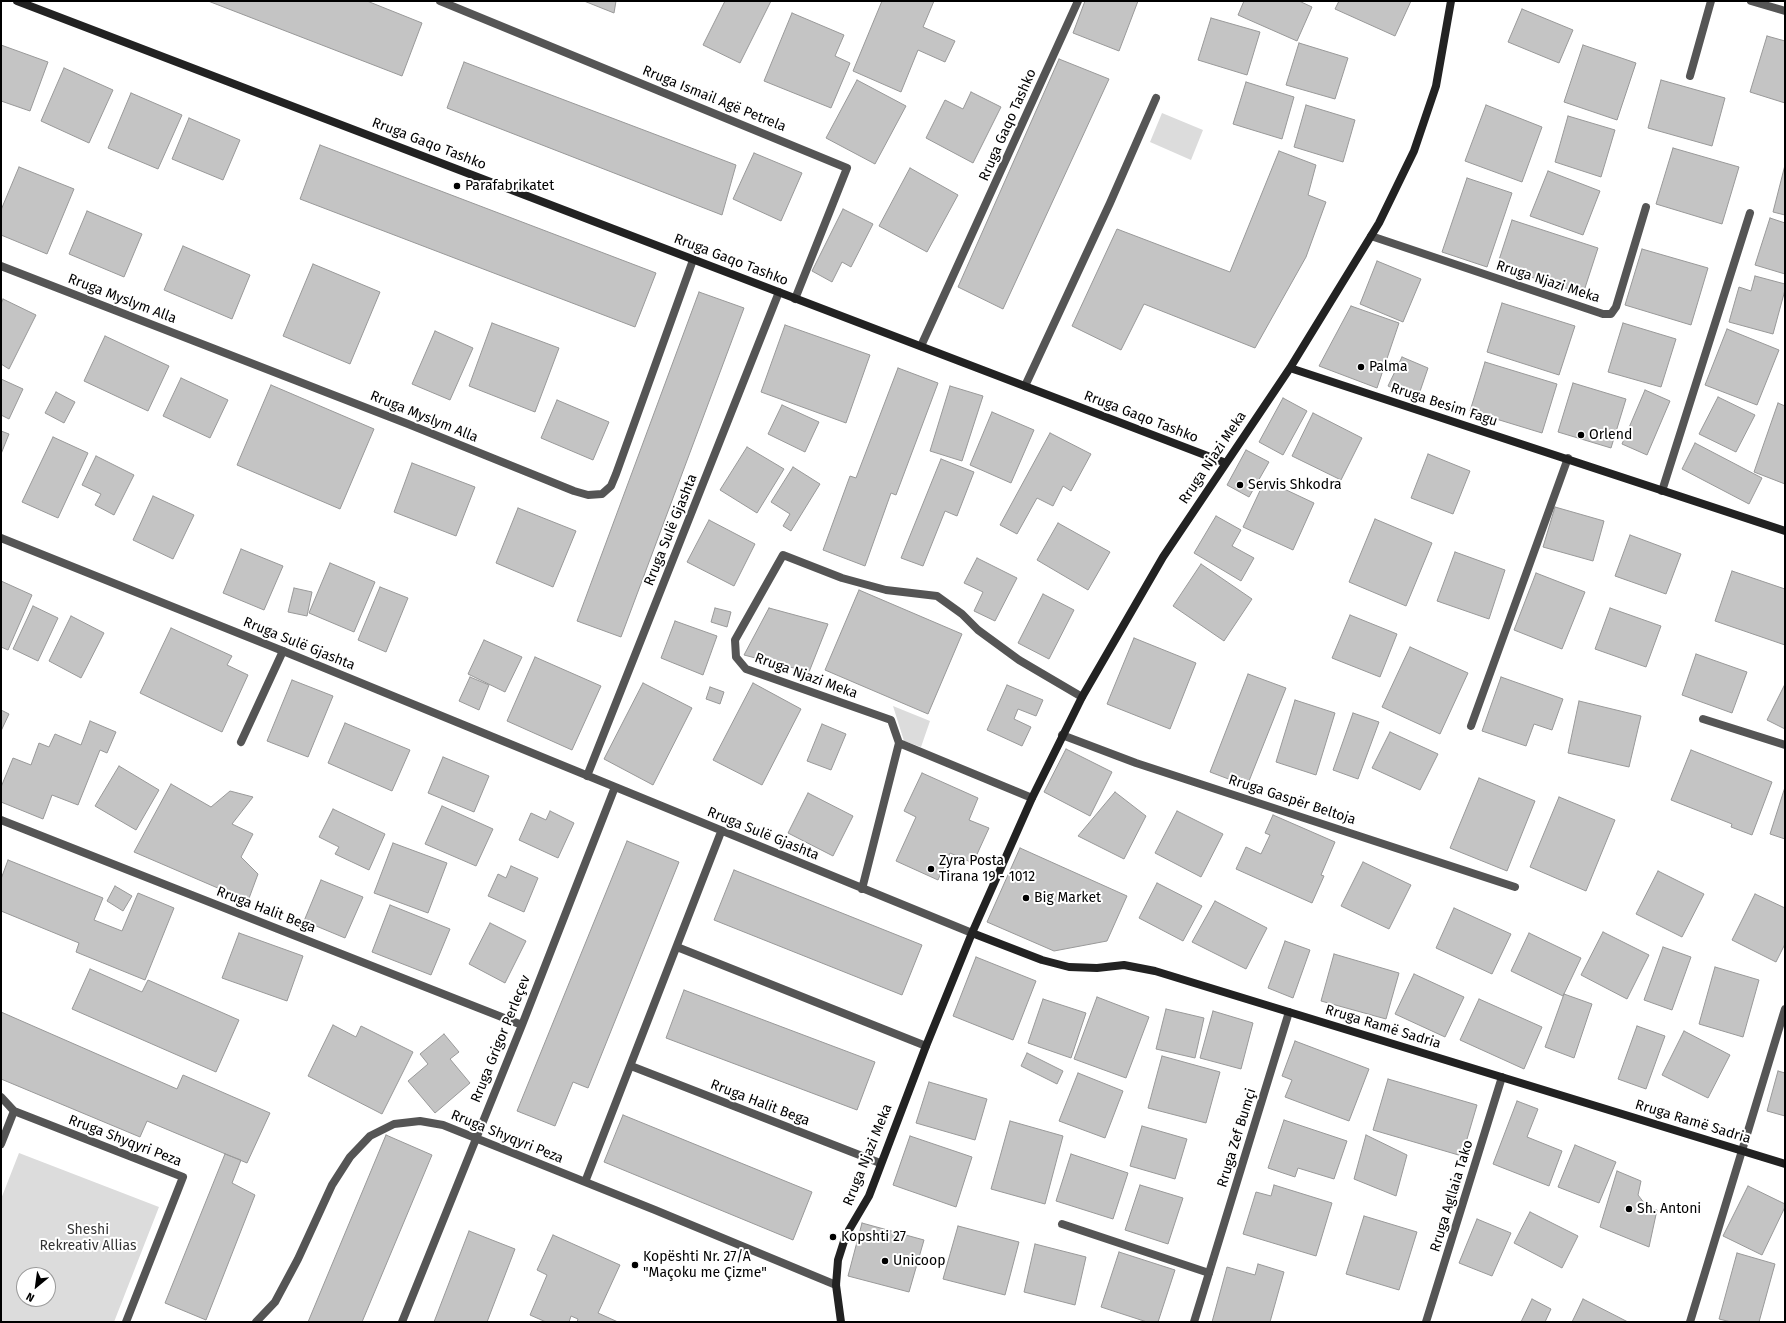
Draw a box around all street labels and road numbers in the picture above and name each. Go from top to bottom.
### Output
street label: Rruga Ismail Agë Petrela [640,62,788,136]
street label: Rruga Gaqo Tashko [976,66,1040,184]
street label: Rruga Gaqo Tashko [369,114,489,174]
street label: Rruga Gaqo Tashko [671,230,791,290]
street label: Rruga Njazi Meka [1494,257,1602,307]
street label: Rruga Myslym Alla [65,271,179,327]
street label: Rruga Besim Fagu [1388,380,1500,430]
street label: Rruga Gaqo Tashko [1081,387,1201,447]
street label: Rruga Myslym Alla [368,388,480,446]
street label: Rruga Njazi Meka [1176,408,1250,508]
street label: Rruga Sulë Gjashta [641,472,701,588]
street label: Rruga Sulë Gjashta [241,614,357,674]
street label: Rruga Njazi Meka [752,650,860,702]
street label: Rruga Gaspër Beltoja [1226,771,1358,829]
street label: Rruga Sulë Gjashta [705,804,821,864]
street label: Rruga Halit Bega [214,883,318,937]
street label: Rruga Grigor Perleçev [468,973,534,1105]
street label: Rruga Ramë Sadria [1323,1001,1443,1053]
street label: Rruga Halit Bega [708,1076,812,1130]
street label: Rruga Zef Bumçi [1214,1086,1260,1190]
street label: Rruga Ramë Sadria [1633,1096,1753,1148]
street label: Rruga Njazi Meka [840,1102,896,1208]
street label: Rruga Shyqyri Peza [448,1107,566,1167]
street label: Rruga Shyqyri Peza [66,1112,184,1170]
street label: Rruga Agllaia Tako [1427,1138,1477,1254]

